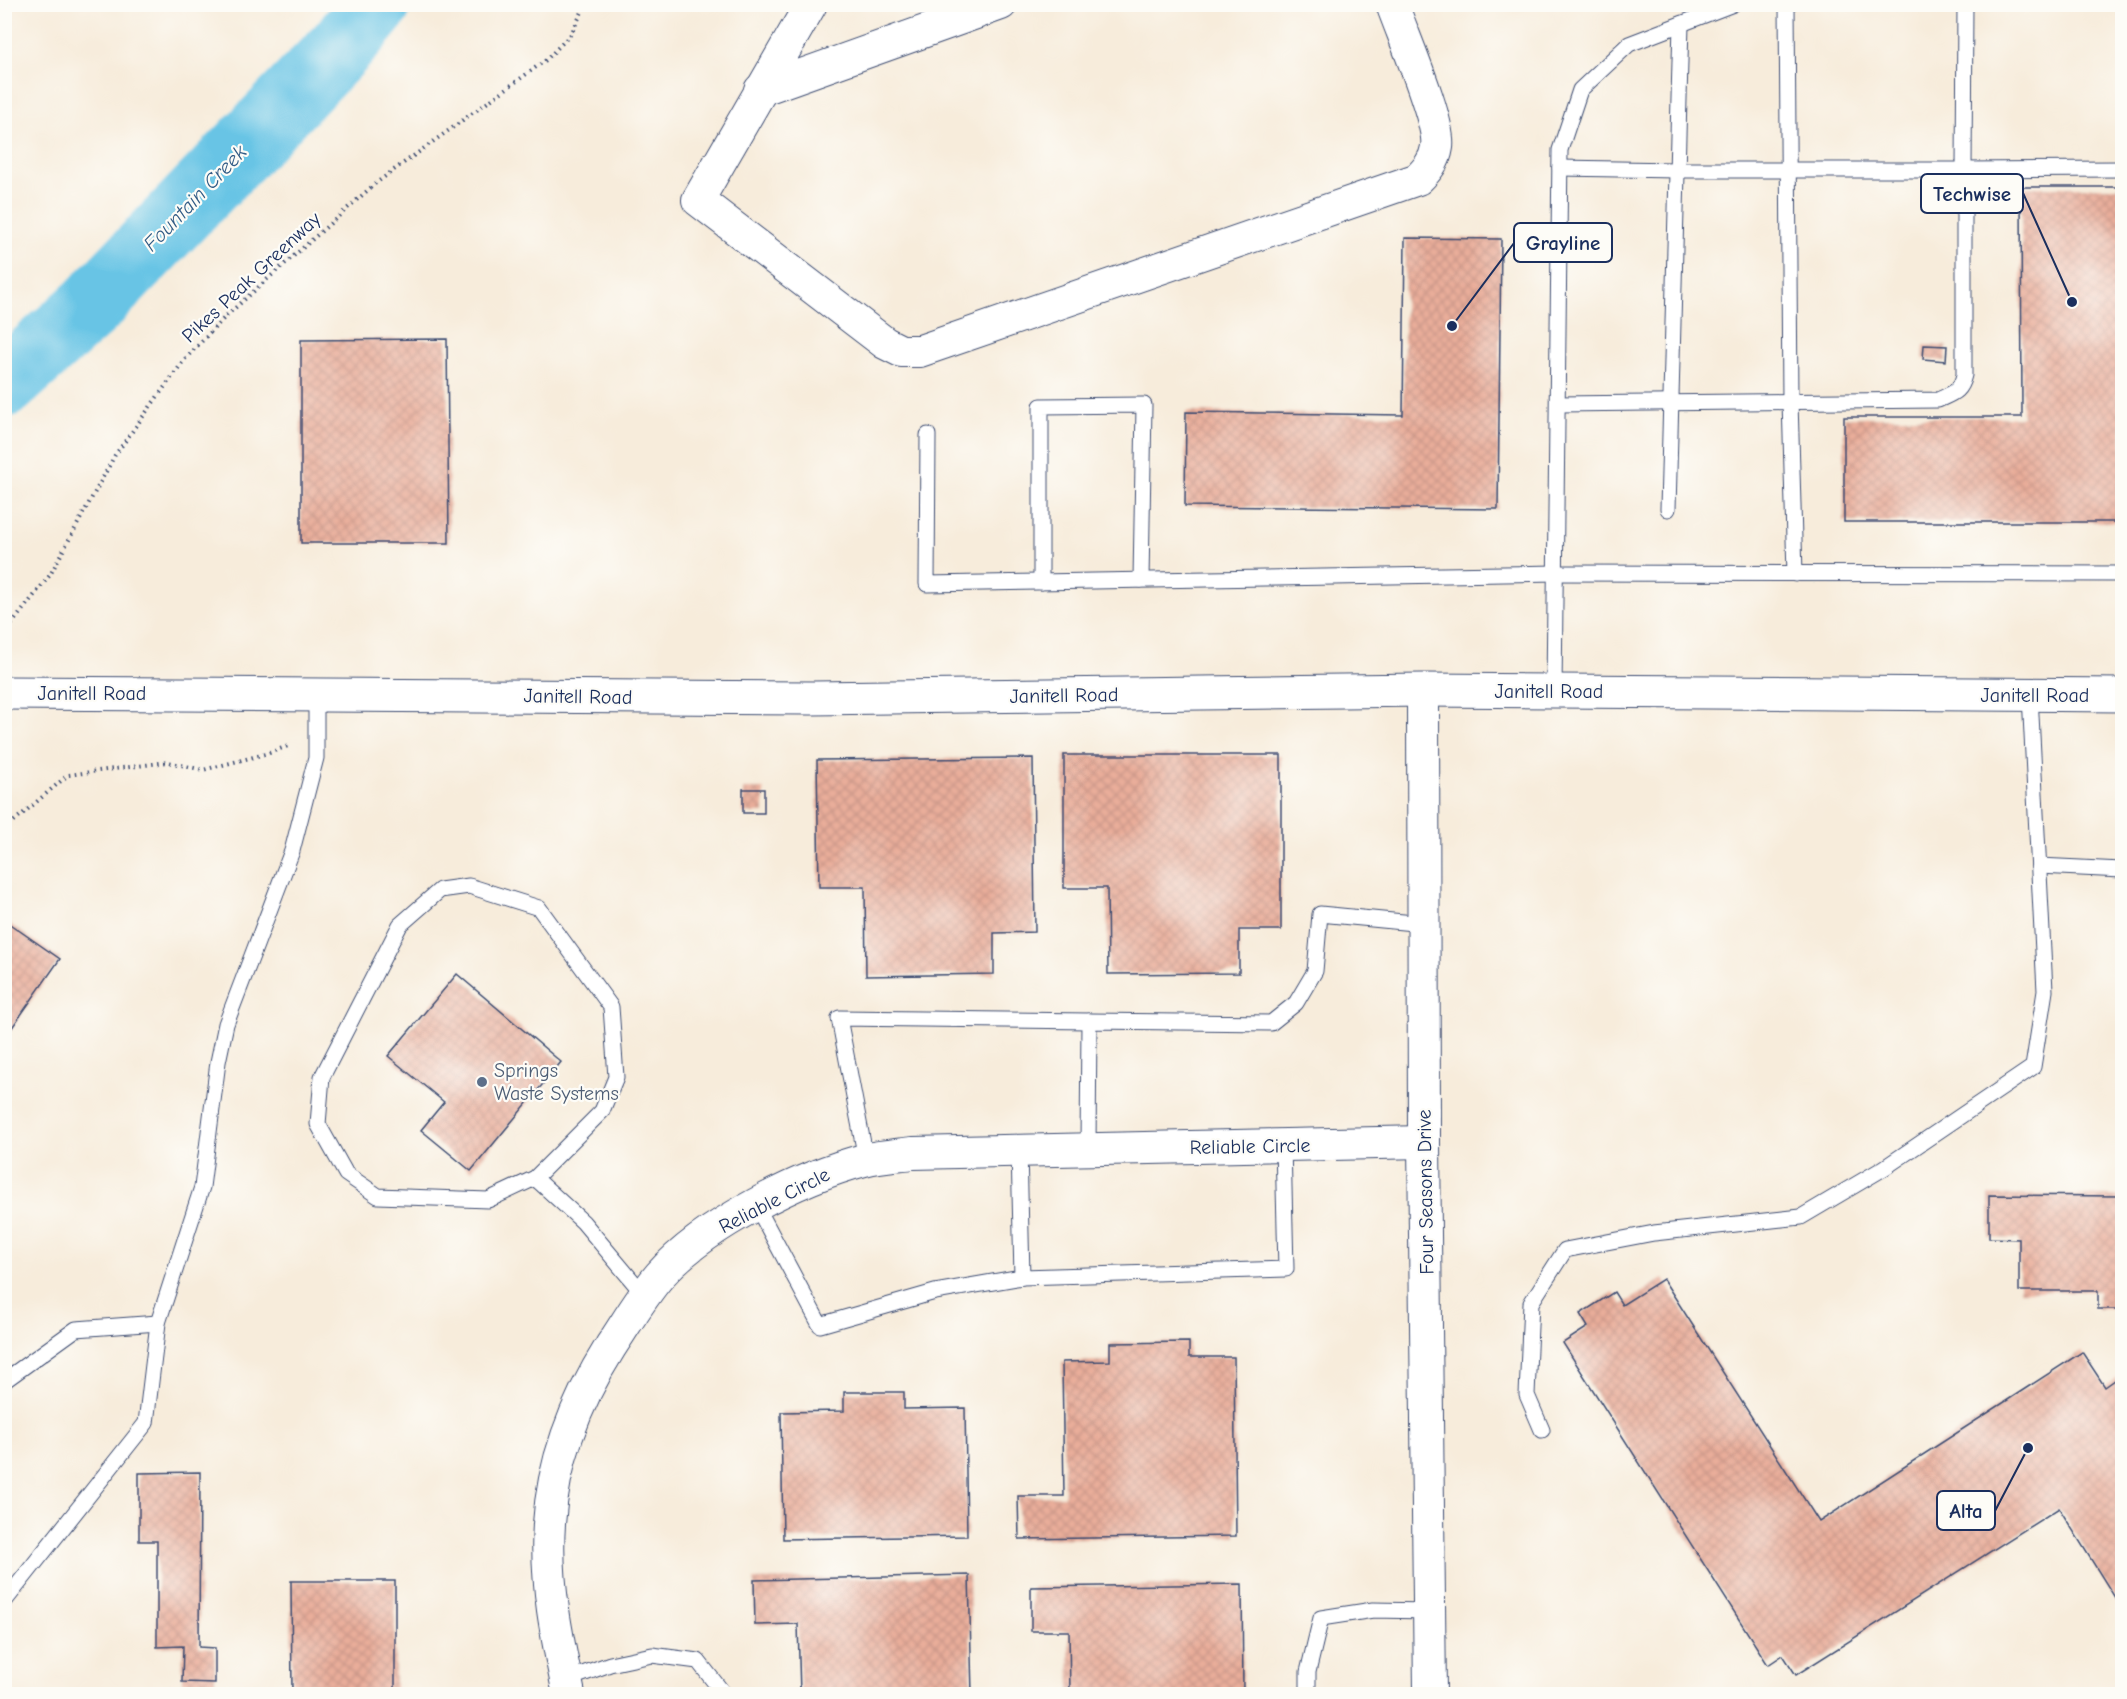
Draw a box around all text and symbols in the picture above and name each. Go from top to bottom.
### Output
water label: Fountain Creek [138,139,252,256]
callout: Techwise [1921,174,2023,213]
text: Techwise [1933,182,2011,206]
street label: Pikes Peak Greenway [177,207,325,347]
callout: Grayline [1514,223,1612,262]
text: Grayline [1526,231,1600,255]
street label: Janitell Road [1495,680,1603,703]
street label: Janitell Road [38,682,146,705]
street label: Janitell Road [1009,683,1119,708]
street label: Janitell Road [523,684,633,709]
street label: Janitell Road [1981,684,2089,707]
place label: Springs Waste Systems [494,1059,619,1105]
marker: Springs Waste Systems [475,1075,489,1089]
street label: Four Seasons Drive [1413,1109,1438,1275]
street label: Reliable Circle [1189,1134,1311,1159]
street label: Reliable Circle [715,1163,833,1238]
callout: Alta [1937,1491,1995,1530]
text: Alta [1949,1499,1983,1523]

